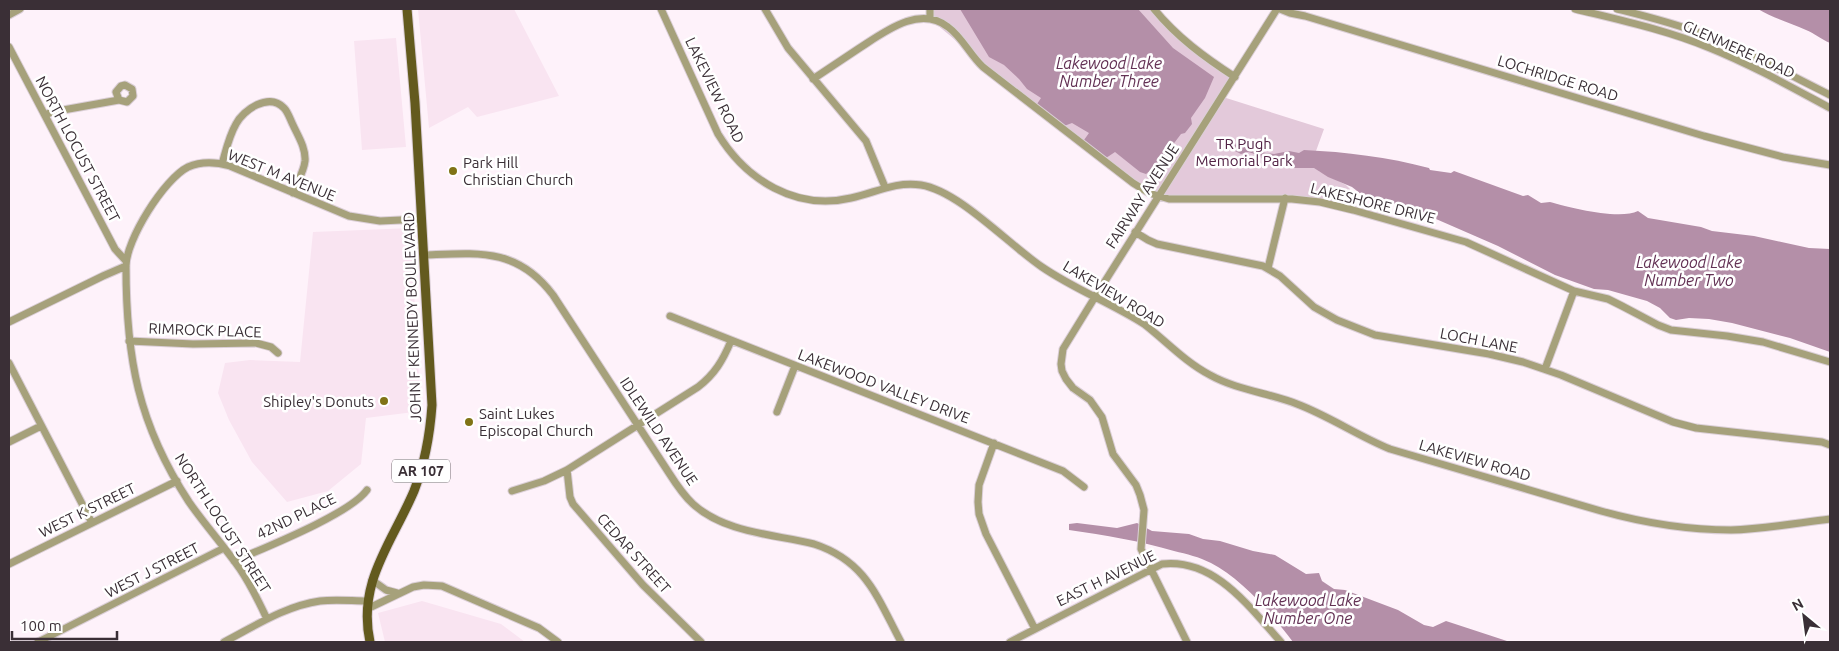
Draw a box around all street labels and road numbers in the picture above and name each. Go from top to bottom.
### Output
street label: GLENMERE ROAD [1680,17,1798,81]
street label: LAKEVIEW ROAD [682,34,748,146]
street label: LOCHRIDGE ROAD [1496,52,1620,104]
street label: NORTH LOCUST STREET [32,73,124,225]
street label: FAIRWAY AVENUE [1102,141,1182,251]
street label: WEST M AVENUE [226,146,338,204]
street label: LAKESHORE DRIVE [1309,179,1437,227]
street label: JOHN F KENNEDY BOULEVARD [400,212,424,422]
street label: LAKEVIEW ROAD [1060,257,1168,331]
street label: RIMROCK PLACE [148,320,262,340]
street label: LOCH LANE [1439,324,1519,356]
street label: LAKEWOOD VALLEY DRIVE [796,345,972,427]
street label: IDLEWILD AVENUE [617,374,701,488]
street label: LAKEVIEW ROAD [1417,436,1533,484]
street label: NORTH LOCUST STREET [172,450,275,596]
road number: AR 107 [392,460,450,482]
street label: WEST K STREET [36,479,139,541]
street label: 42ND PLACE [254,490,338,542]
street label: CEDAR STREET [594,510,675,597]
street label: WEST J STREET [102,539,203,601]
street label: EAST H AVENUE [1054,547,1158,609]

